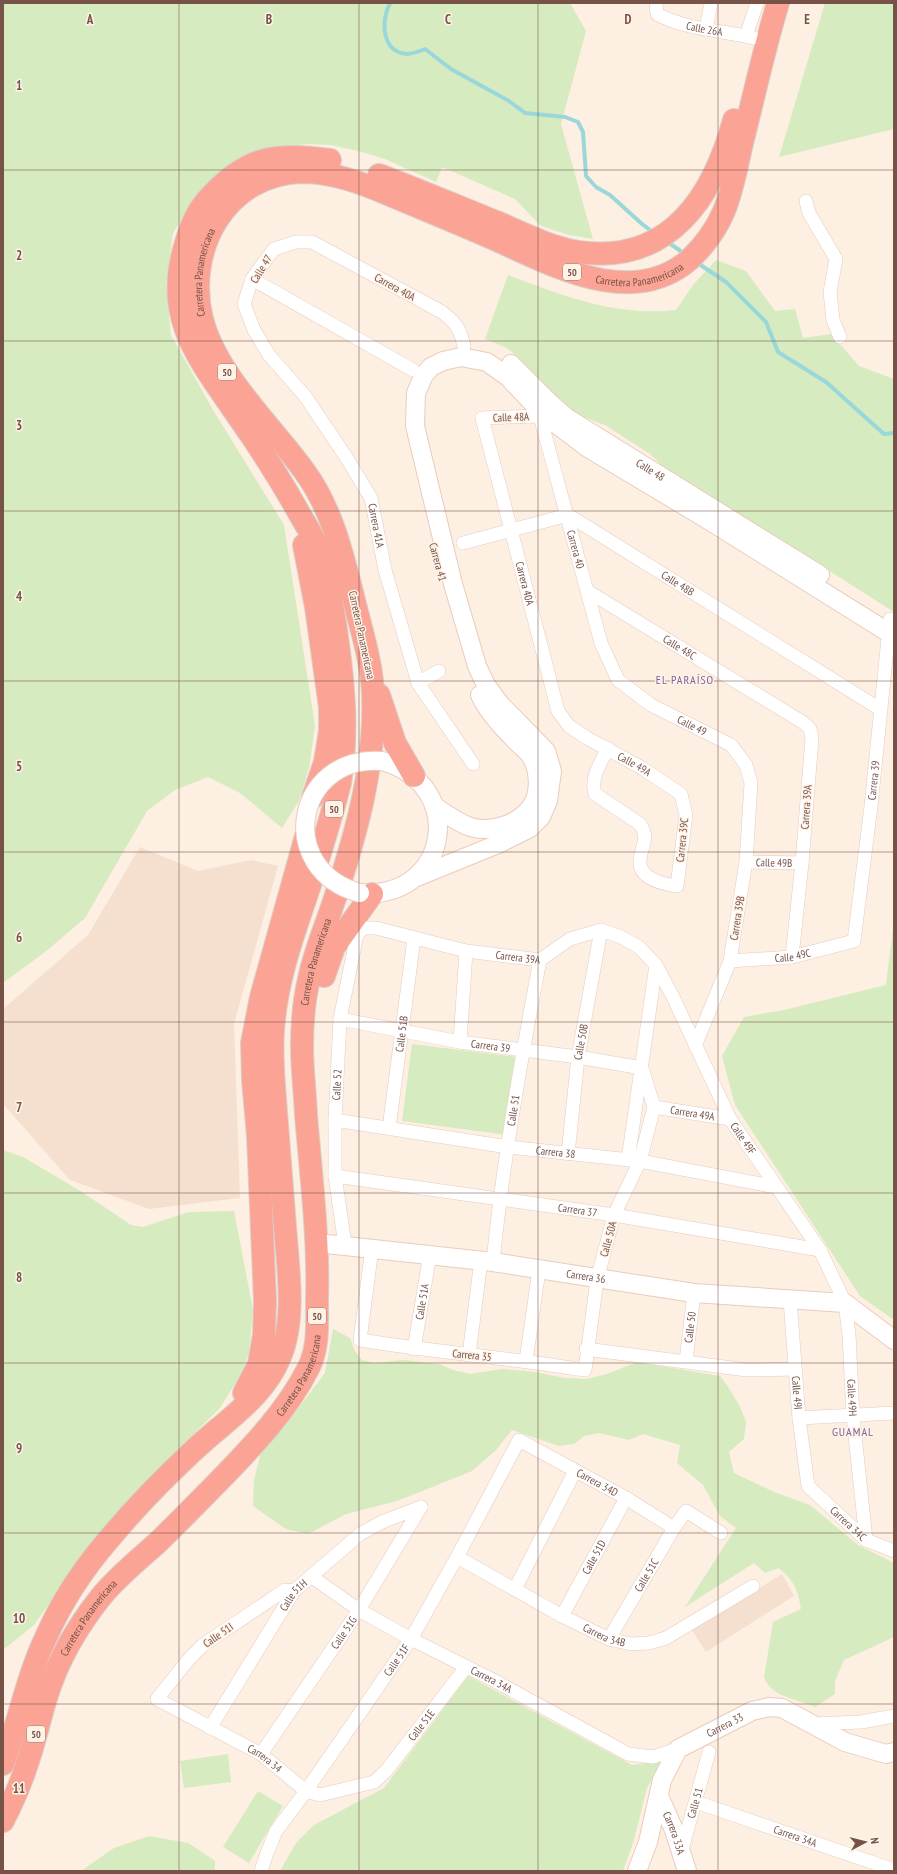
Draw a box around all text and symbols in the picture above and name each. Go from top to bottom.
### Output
text: A [86,11,94,28]
text: B [266,11,272,28]
text: C [445,11,451,28]
text: D [625,11,632,28]
text: E [804,11,810,28]
street label: Calle 26A [685,18,724,39]
text: 1 [16,77,22,94]
street label: Carretera Panamericana [191,226,218,318]
text: 2 [16,247,22,264]
street label: Calle 47 [247,252,275,286]
street label: Carretera Panamericana [594,260,686,289]
road number: 50 [563,264,581,280]
street label: Carrera 40A [372,270,419,304]
road number: 50 [218,364,236,380]
street label: Calle 48A [493,409,530,425]
text: 3 [16,417,22,434]
street label: Calle 48 [633,456,667,484]
street label: Carrera 41A [365,502,388,550]
street label: Carrera 40 [564,528,588,570]
street label: Carrera 41 [426,541,450,583]
street label: Carrera 40A [513,560,538,608]
street label: Calle 48B [659,568,697,599]
text: 4 [16,588,23,605]
street label: Carretera Panamericana [346,590,378,680]
street label: Calle 48C [660,632,699,663]
district label: EL PARAÍSO [656,672,714,687]
street label: Calle 49 [675,712,709,739]
street label: Calle 49A [615,749,655,780]
text: 5 [16,758,22,775]
street label: Carrera 39 [865,760,883,801]
street label: Carrera 39A [797,783,815,830]
road number: 50 [325,801,343,817]
street label: Carrera 39C [673,817,691,863]
street label: Calle 49B [756,855,792,870]
street label: Carrera 39B [727,895,747,941]
street label: Carretera Panamericana [297,916,334,1006]
text: 6 [16,929,22,946]
street label: Calle 49C [774,945,812,965]
street label: Carrera 39A [495,948,542,967]
street label: Calle 51B [392,1015,411,1053]
street label: Calle 50B [571,1023,591,1060]
street label: Carrera 39 [470,1036,511,1055]
street label: Calle 52 [329,1069,345,1101]
street label: Calle 51 [504,1094,523,1127]
text: 7 [16,1099,22,1116]
street label: Carrera 49A [669,1103,717,1124]
street label: Calle 49F [727,1120,759,1157]
street label: Carrera 38 [535,1143,576,1161]
street label: Carrera 37 [557,1200,598,1220]
street label: Calle 50A [597,1219,620,1258]
street label: Carrera 36 [565,1266,607,1286]
text: 8 [16,1269,22,1286]
street label: Calle 51A [412,1282,432,1321]
road number: 50 [308,1308,326,1324]
street label: Calle 50 [681,1311,699,1344]
street label: Carretera Panamericana [273,1334,324,1419]
street label: Carrera 35 [452,1346,492,1364]
street label: Calle 49I [789,1375,805,1410]
street label: Calle 49H [844,1379,860,1417]
district label: GUAMAL [832,1424,874,1439]
text: 9 [16,1440,22,1457]
street label: Carrera 34D [574,1465,621,1500]
street label: Carrera 34C [827,1503,869,1544]
street label: Calle 51D [579,1537,609,1577]
street label: Calle 51C [631,1556,662,1594]
street label: Calle 51H [276,1576,310,1614]
street label: Carretera Panamericana [57,1577,120,1658]
text: 10 [13,1610,25,1627]
street label: Calle 51G [328,1613,360,1652]
street label: Calle 51I [200,1620,236,1650]
street label: Carrera 34B [581,1620,627,1650]
street label: Calle 51F [381,1641,413,1679]
street label: Carrera 34A [468,1663,515,1696]
street label: Calle 51E [405,1706,438,1744]
street label: Carrera 33 [704,1710,746,1740]
road number: 50 [27,1726,45,1742]
street label: Carrera 34 [245,1741,285,1776]
text: 11 [13,1780,25,1797]
street label: Calle 51 [684,1786,706,1820]
street label: Carrera 33A [660,1809,689,1857]
street label: Carrera 34A [772,1822,820,1850]
north arrow [845,1822,885,1862]
text: N [868,1837,882,1845]

